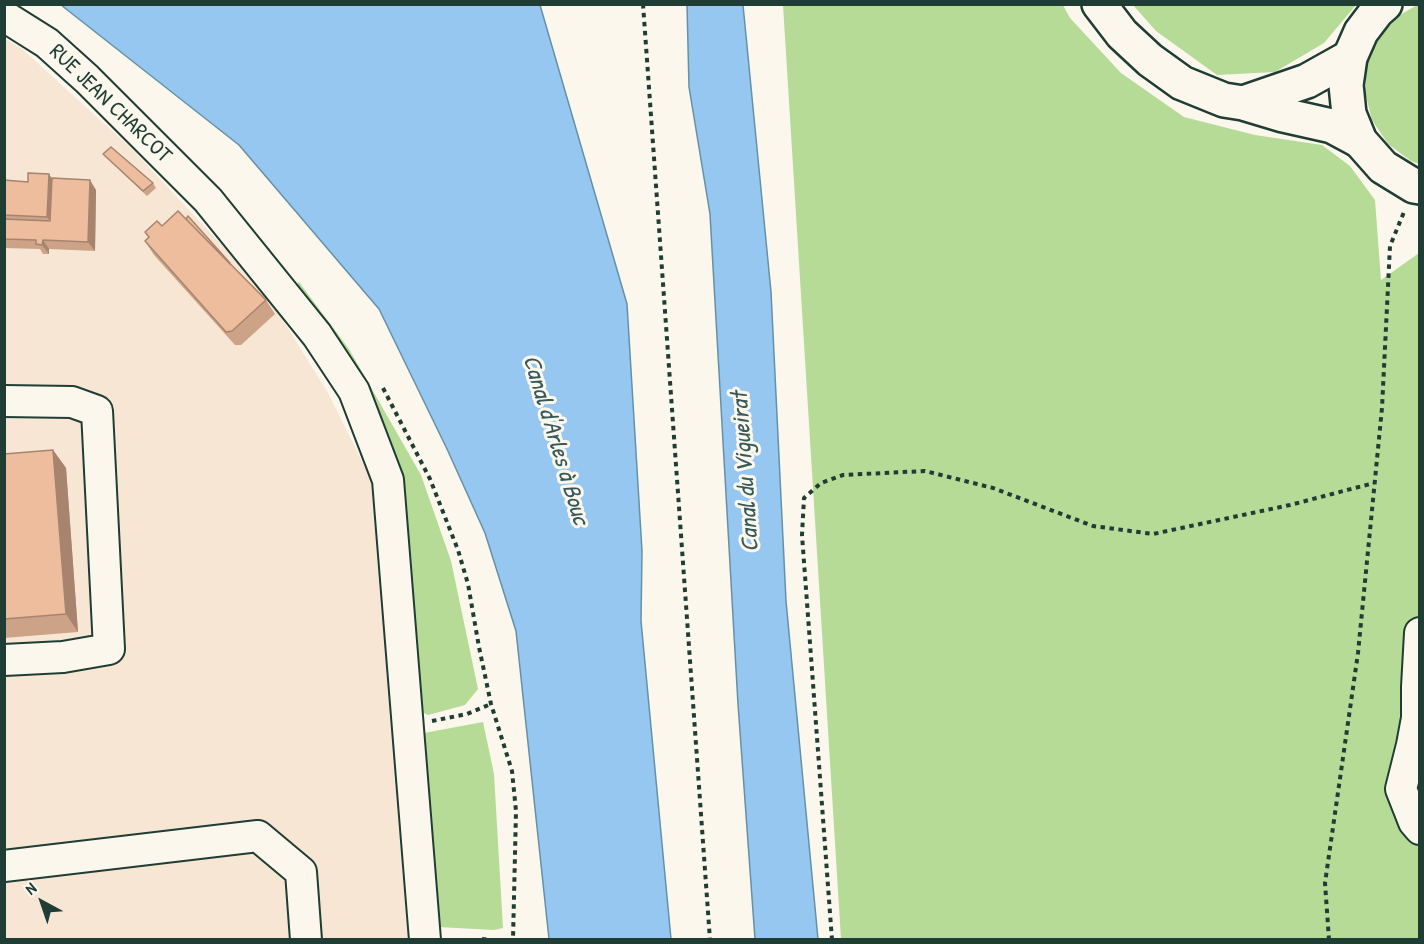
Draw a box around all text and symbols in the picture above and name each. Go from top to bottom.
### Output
street label: RUE JEAN CHARCOT [43,39,177,169]
water label: Canal d'Arles à Bouc [516,352,594,528]
water label: Canal du Vigueirat [726,391,766,553]
north arrow [12,872,72,932]
text: N [20,877,41,899]

